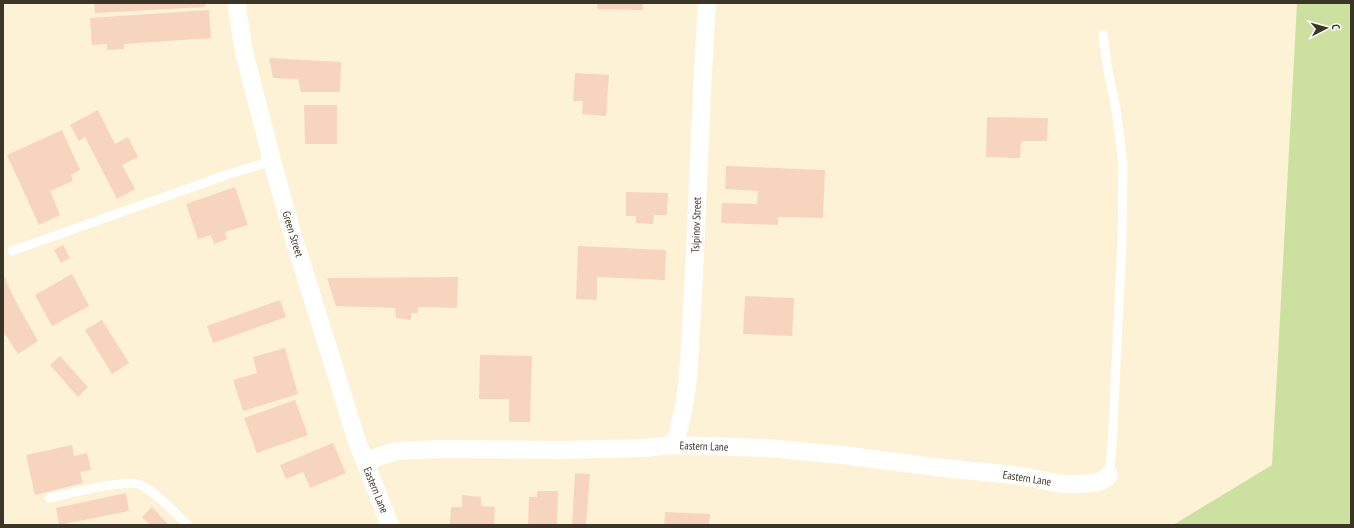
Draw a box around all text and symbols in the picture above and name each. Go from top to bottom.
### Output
north arrow [1306,8,1346,48]
text: С [1329,24,1343,30]
street label: Tsipinov Street [688,197,704,253]
street label: Green Street [279,209,307,259]
street label: Eastern Lane [679,438,729,454]
street label: Eastern Lane [360,465,392,516]
street label: Eastern Lane [1002,467,1053,489]

